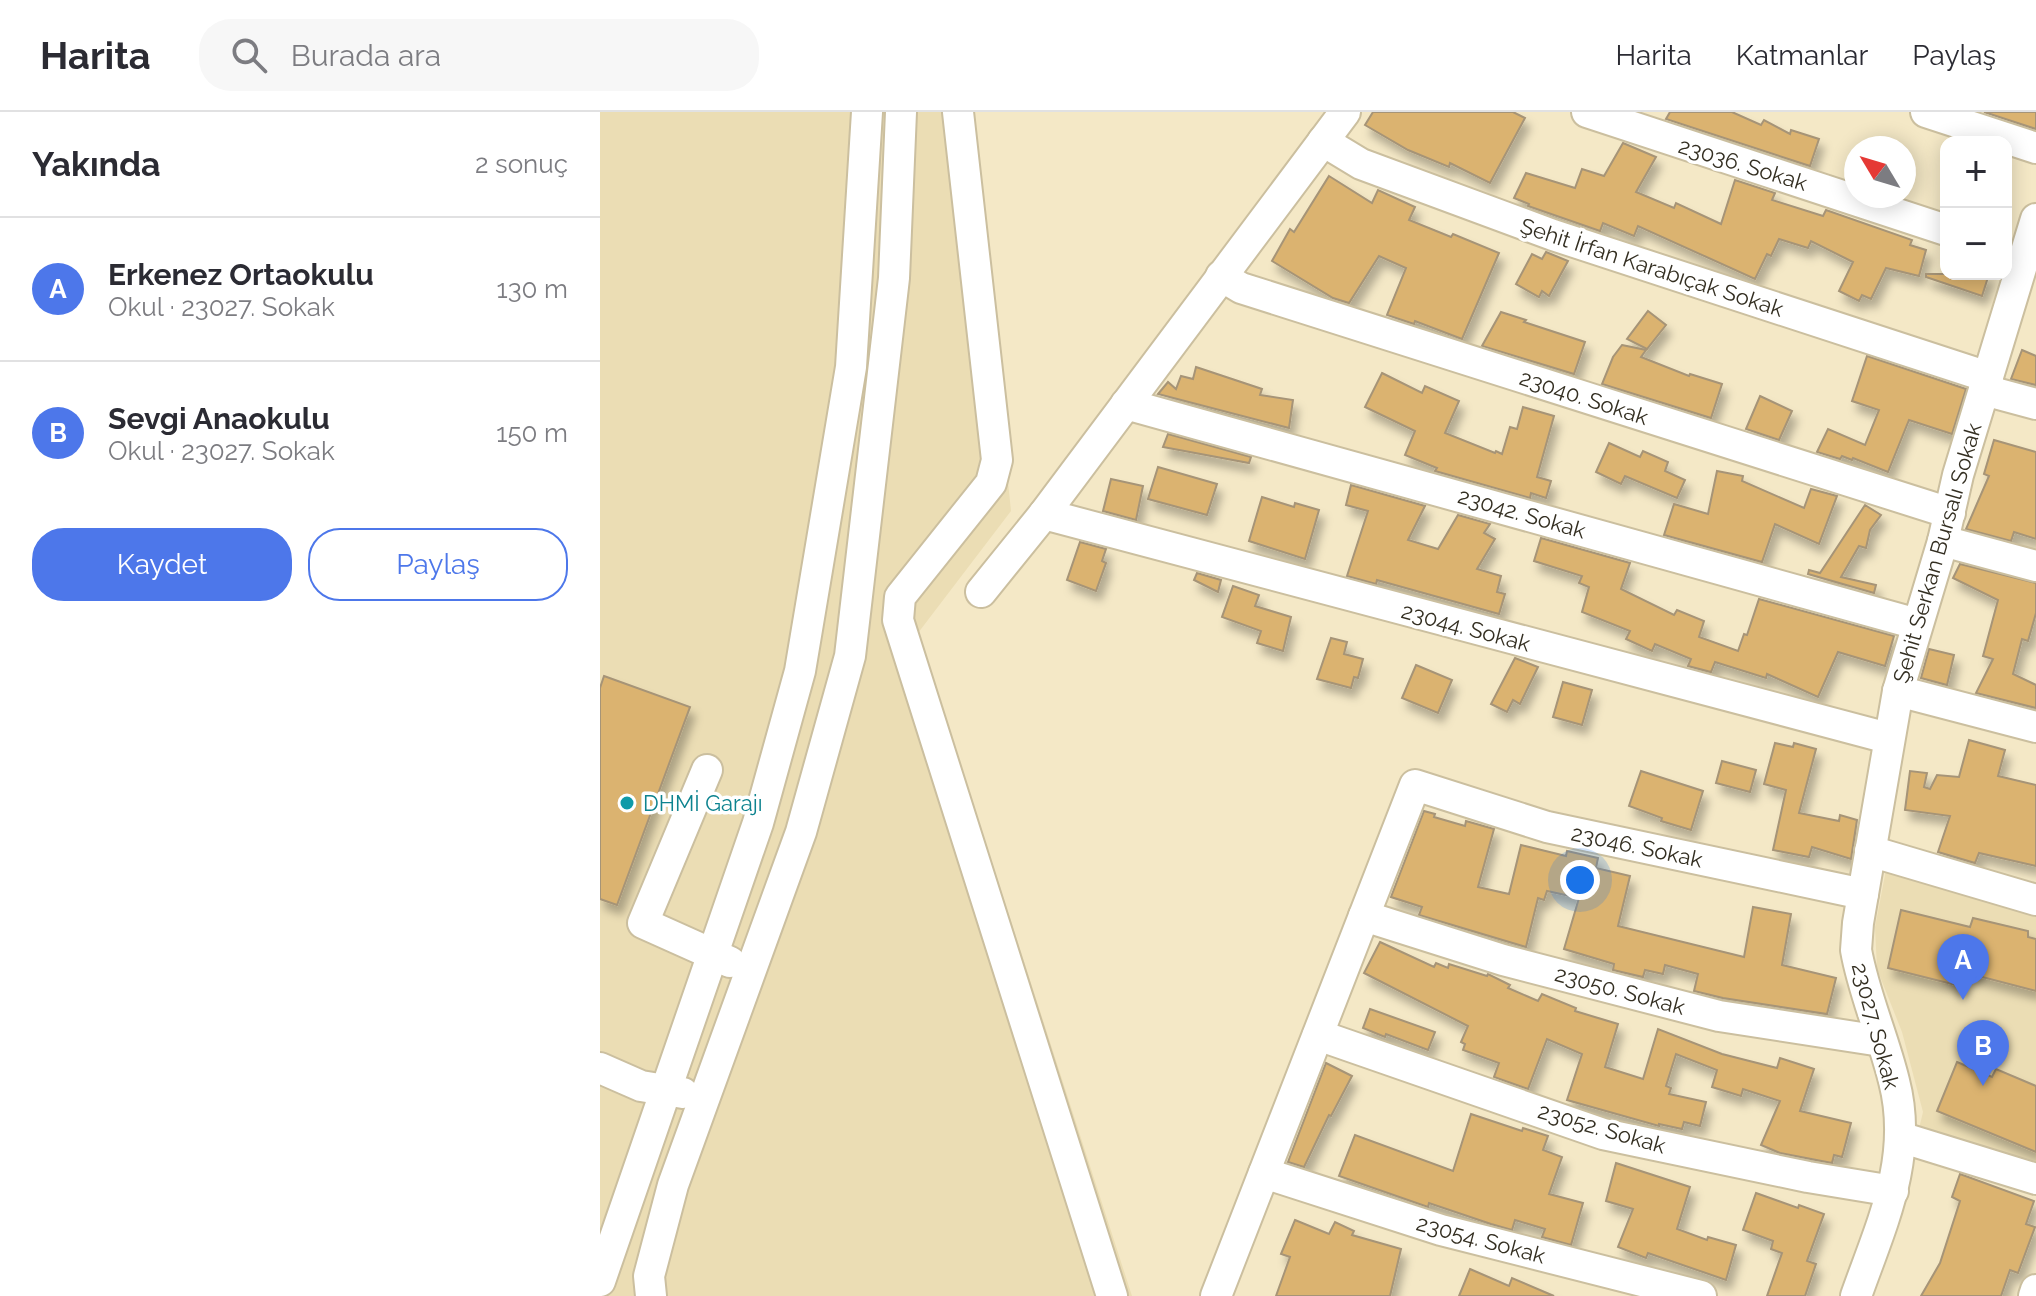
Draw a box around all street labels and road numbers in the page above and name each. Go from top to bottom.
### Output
street label: 23036. Sokak [1676,132,1811,196]
street label: Şehit İrfan Karabıçak Sokak [1517,212,1787,322]
street label: 23040. Sokak [1516,364,1652,430]
street label: Şehit Serkan Bursalı Sokak [1887,420,1987,686]
street label: 23042. Sokak [1455,482,1589,544]
street label: 23044. Sokak [1399,597,1534,657]
street label: 23046. Sokak [1569,819,1705,873]
street label: 23050. Sokak [1552,960,1688,1020]
street label: 23027. Sokak [1847,960,1905,1092]
street label: 23052. Sokak [1535,1097,1669,1159]
street label: 23054. Sokak [1414,1209,1549,1269]

